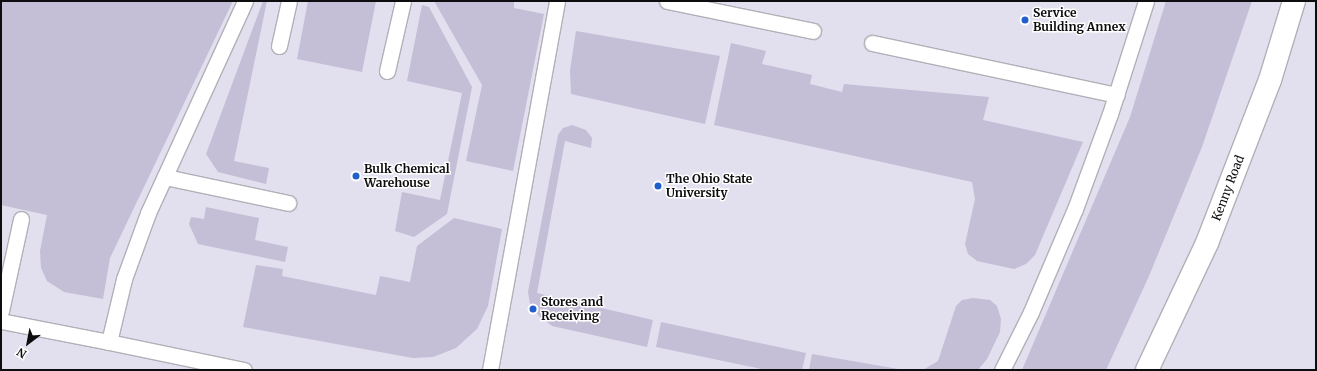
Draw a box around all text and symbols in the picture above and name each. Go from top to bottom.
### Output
place label: Service Building Annex [1033,6,1126,34]
marker: Service Building Annex [1020,15,1030,25]
street label: Kenny Road [1209,153,1247,223]
place label: Bulk Chemical Warehouse [364,162,450,190]
marker: Bulk Chemical Warehouse [351,171,361,181]
place label: The Ohio State University [666,172,752,200]
marker: The Ohio State University [653,181,663,191]
place label: Stores and Receiving [541,295,603,323]
marker: Stores and Receiving [528,304,538,314]
north arrow [8,323,48,363]
text: N [14,345,29,361]

